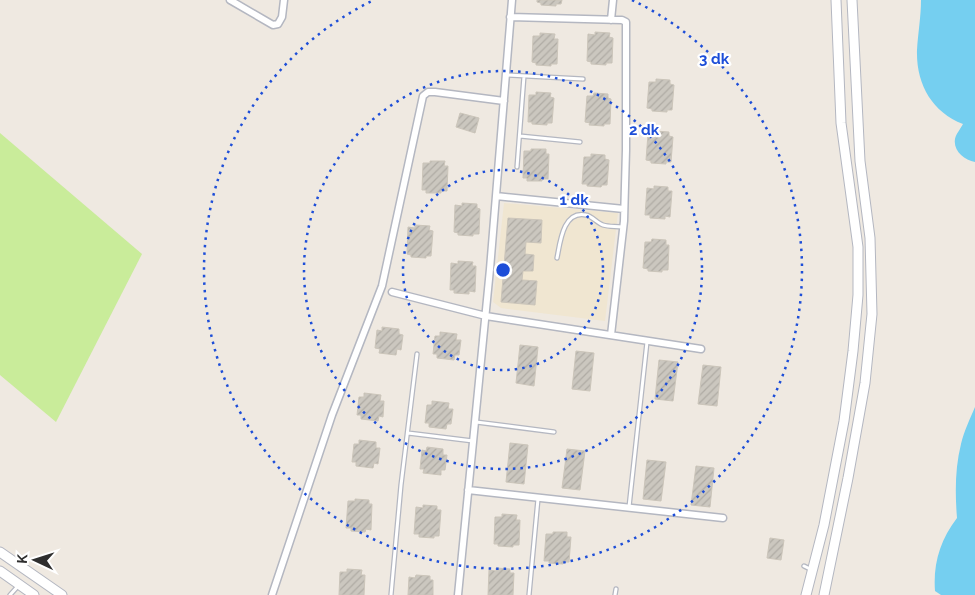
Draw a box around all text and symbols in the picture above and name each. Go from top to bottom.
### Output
text: 3 dk [699,50,730,68]
text: 2 dk [629,121,660,139]
text: 1 dk [559,191,589,209]
centre of rings [494,261,512,279]
north arrow [10,535,60,585]
text: K [14,553,30,564]

